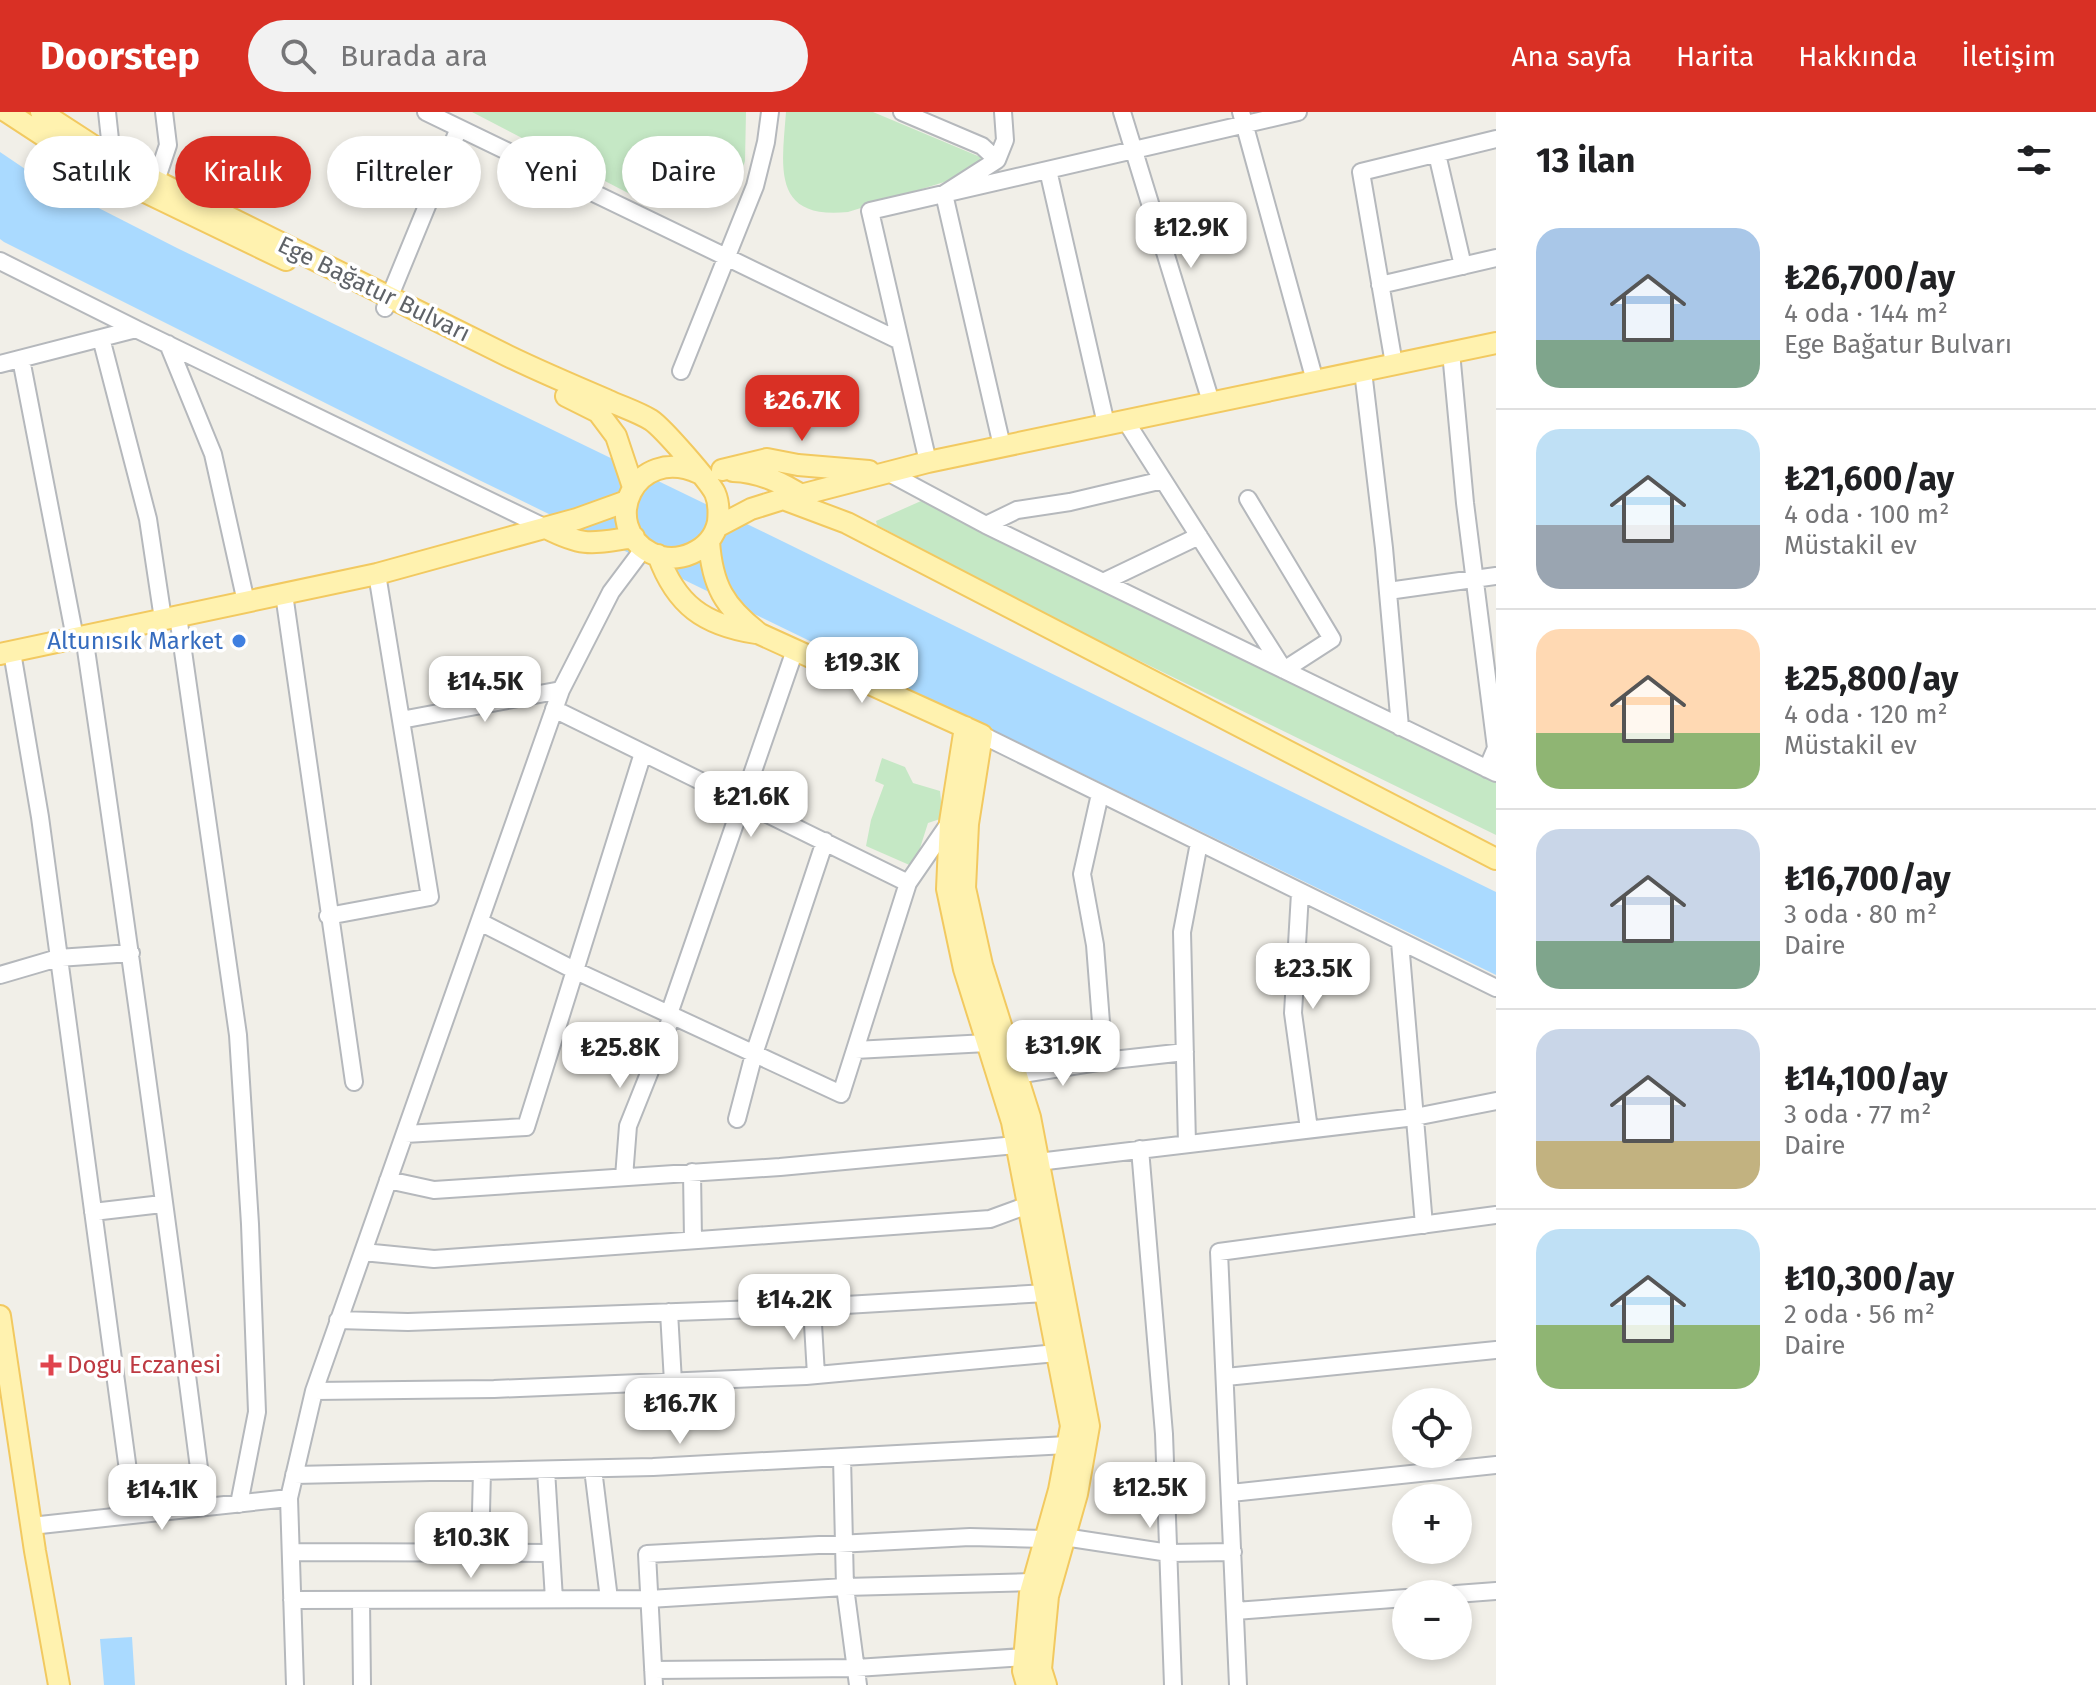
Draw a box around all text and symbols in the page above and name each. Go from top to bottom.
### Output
search box [248,20,808,92]
text: Doorstep [40,33,200,79]
icon: search [276,34,320,78]
text: Burada ara [340,38,488,74]
text: Ana sayfa [1512,40,1632,73]
text: Harita [1676,40,1754,73]
text: Hakkında [1798,40,1917,73]
text: İletişim [1961,40,2056,73]
chip: Satılık [24,136,159,208]
chip: Kiralık [175,136,311,208]
chip: Filtreler [327,136,481,208]
chip: Yeni [497,136,606,208]
chip: Daire [622,136,744,208]
icon: filters [2012,138,2056,182]
text: 13 ilan [1536,140,1635,181]
pin: ₺12.9K [1126,202,1256,270]
text: ₺12.9K [1154,212,1228,243]
street label: Ege Bağatur Bulvarı [273,230,475,348]
text: ₺26,700/ay [1784,257,1955,298]
icon: home [1600,260,1696,356]
text: 4 oda · 144 m² [1784,298,1948,329]
text: Ege Bağatur Bulvarı [1784,329,2012,360]
pin: ₺26.7K [737,375,867,443]
text: ₺26.7K [763,385,841,416]
text: ₺21,600/ay [1784,458,1954,499]
icon: home [1600,461,1696,557]
text: 4 oda · 100 m² [1784,499,1949,530]
text: Müstakil ev [1784,530,1917,561]
place label: Altunısık Market [47,627,223,655]
marker: Altunısık Market [230,632,248,650]
pin: ₺19.3K [797,637,927,705]
text: ₺19.3K [824,647,900,678]
pin: ₺14.5K [420,656,550,724]
text: ₺25,800/ay [1784,658,1958,699]
icon: home [1600,661,1696,757]
text: ₺14.5K [447,666,523,697]
text: 4 oda · 120 m² [1784,699,1948,730]
text: Müstakil ev [1784,730,1917,761]
pin: ₺21.6K [686,771,816,839]
text: ₺21.6K [713,781,789,812]
text: ₺16,700/ay [1784,858,1951,899]
icon: home [1600,861,1696,957]
text: 3 oda · 80 m² [1784,899,1937,930]
text: Daire [1784,930,1845,961]
pin: ₺23.5K [1248,943,1378,1011]
text: ₺23.5K [1274,953,1352,984]
pin: ₺31.9K [998,1020,1128,1088]
pin: ₺25.8K [555,1022,685,1090]
text: ₺31.9K [1025,1030,1101,1061]
text: ₺25.8K [580,1032,660,1063]
text: ₺14,100/ay [1784,1058,1948,1099]
icon: home [1600,1061,1696,1157]
text: 3 oda · 77 m² [1784,1099,1931,1130]
text: Daire [1784,1130,1845,1161]
text: ₺10,300/ay [1784,1258,1954,1299]
icon: home [1600,1261,1696,1357]
pin: ₺14.2K [729,1274,859,1342]
text: ₺14.2K [756,1284,832,1315]
text: 2 oda · 56 m² [1784,1299,1935,1330]
text: Daire [1784,1330,1845,1361]
place label: Dogu Eczanesi [67,1351,221,1379]
marker: Dogu Eczanesi [42,1356,60,1374]
pin: ₺16.7K [615,1378,745,1446]
text: ₺16.7K [643,1388,717,1419]
map controls [1392,1388,1472,1660]
button: locate [1392,1388,1472,1468]
pin: ₺12.5K [1085,1462,1215,1530]
pin: ₺14.1K [97,1464,227,1532]
text: ₺12.5K [1112,1472,1188,1503]
text: ₺14.1K [126,1474,198,1505]
button: + [1392,1484,1472,1564]
pin: ₺10.3K [406,1512,536,1580]
text: ₺10.3K [433,1522,509,1553]
button: − [1392,1580,1472,1660]

